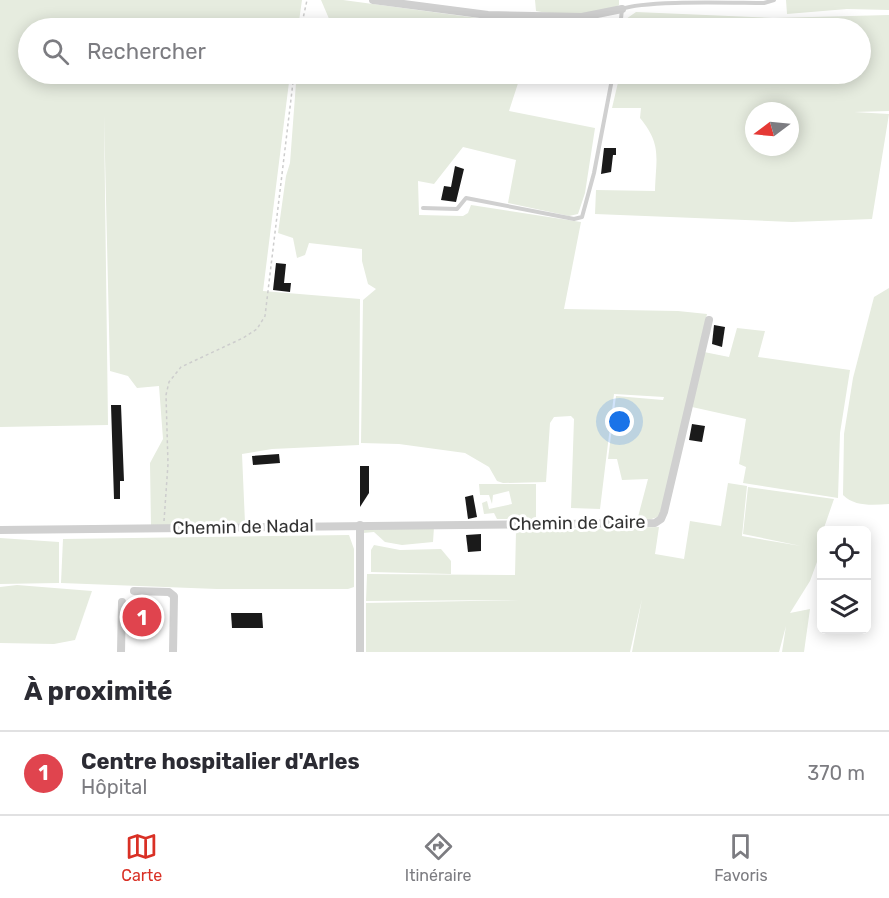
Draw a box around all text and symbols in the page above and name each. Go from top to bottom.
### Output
search box [18,18,871,84]
icon: search [39,35,72,68]
text: Rechercher [87,38,206,65]
north arrow [745,102,799,156]
your location [605,407,634,436]
street label: Chemin de Caire [508,511,646,535]
street label: Chemin de Nadal [172,515,314,539]
map controls [817,526,871,634]
button: locate [817,526,871,580]
button: layers [817,580,871,634]
pin: 1 [122,594,162,640]
text: À proximité [24,676,173,707]
text: Centre hospitalier d'Arles [81,748,360,775]
text: 1 [39,761,48,785]
text: 370 m [807,761,865,785]
text: Hôpital [81,775,147,799]
tab: Carte [121,830,162,885]
tab: Itinéraire [405,830,472,885]
tab: Favoris [714,830,768,885]

